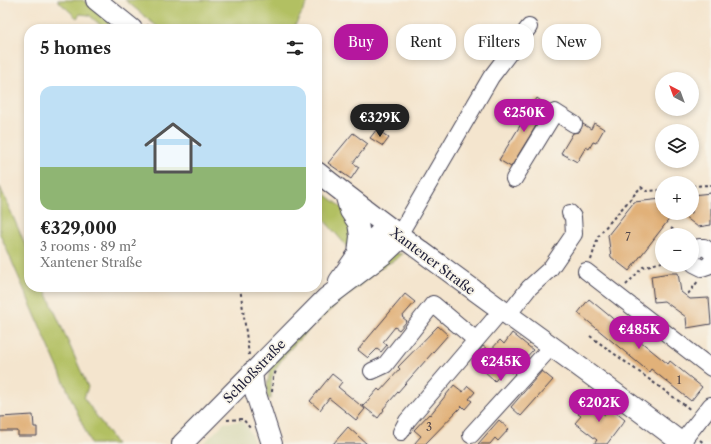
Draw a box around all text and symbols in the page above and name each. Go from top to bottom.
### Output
chip: Buy [334,24,388,60]
chip: Rent [396,24,456,60]
chip: Filters [464,24,534,60]
chip: New [542,24,601,60]
icon: filters [284,37,306,59]
text: 5 homes [40,38,111,58]
north arrow [655,72,699,116]
map controls [655,72,699,272]
pin: €250K [496,99,552,133]
pin: €329K [352,104,408,138]
text: €250K [503,104,545,120]
text: €329K [359,109,401,125]
icon: home [137,112,209,184]
button: layers [655,124,699,168]
button: + [655,176,699,220]
text: €329,000 [40,218,117,238]
street label: Xantener Straße [387,223,479,298]
button: − [655,228,699,272]
house number: 7 [625,230,631,244]
text: 3 rooms · 89 m² [40,238,136,254]
text: Xantener Straße [40,254,142,270]
pin: €485K [611,316,667,350]
text: €485K [618,321,660,337]
street label: Schloßstraße [220,336,288,406]
pin: €245K [473,348,529,382]
text: €245K [480,353,522,369]
house number: 1 [677,373,682,387]
pin: €202K [571,389,627,423]
text: €202K [578,394,620,410]
house number: 3 [426,420,432,434]

